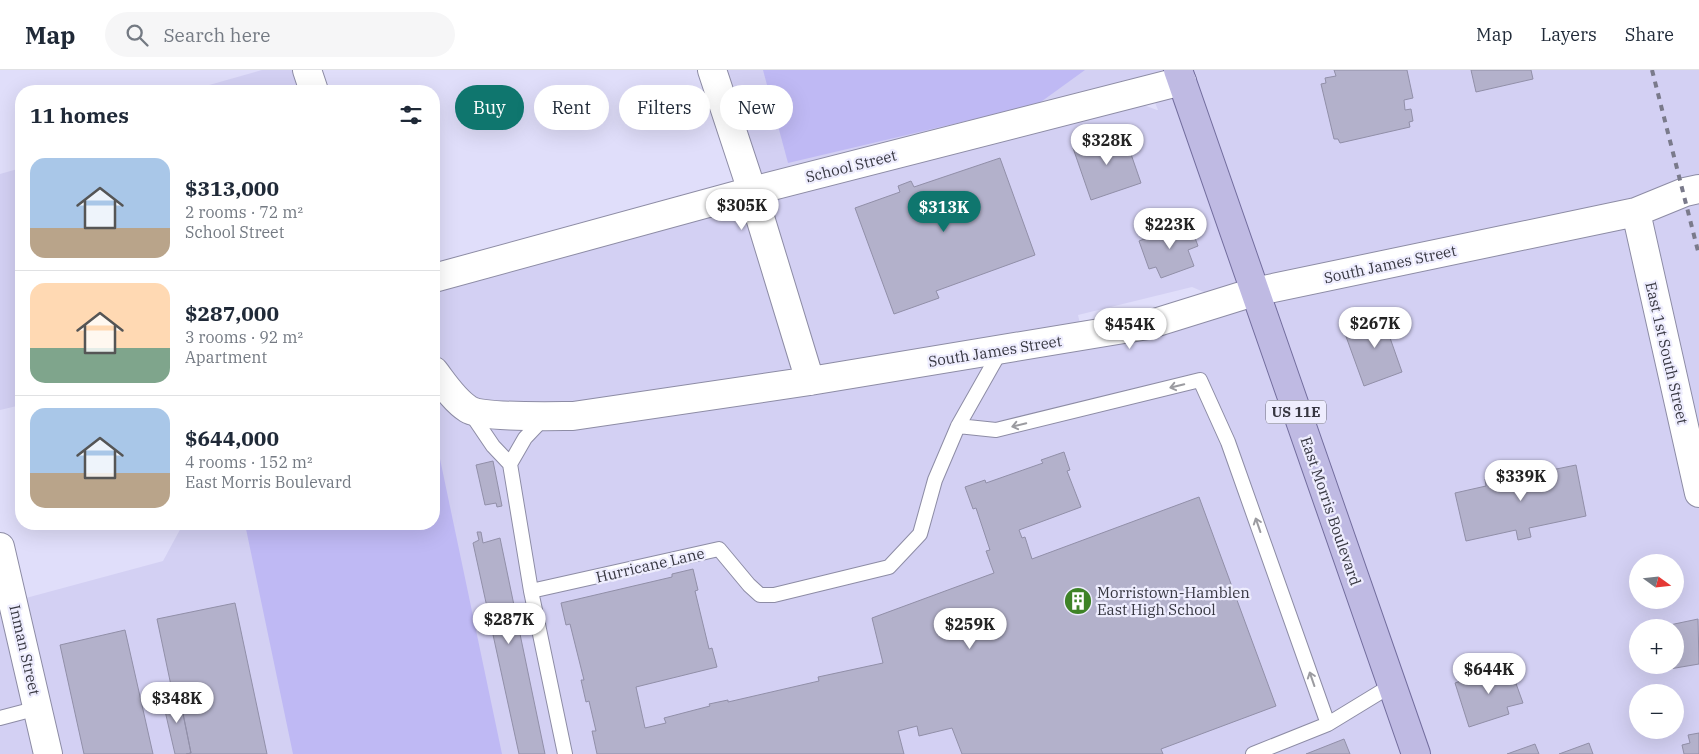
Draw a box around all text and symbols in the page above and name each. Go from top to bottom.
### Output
search box [105,12,455,57]
text: Map [25,19,75,51]
icon: search [123,21,151,49]
text: Search here [163,23,270,47]
text: Map [1476,23,1513,46]
text: Layers [1541,23,1597,46]
text: Share [1625,23,1674,46]
chip: Buy [455,85,524,130]
chip: Rent [534,85,609,130]
chip: Filters [619,85,710,130]
chip: New [720,85,793,130]
text: 11 homes [30,101,129,129]
icon: filters [397,101,425,129]
pin: $328K [1072,124,1142,166]
text: $328K [1082,130,1132,150]
street label: School Street [804,146,898,186]
text: $313,000 [185,174,279,202]
icon: home [70,178,130,238]
pin: $305K [707,189,777,231]
pin: $313K [909,190,979,233]
text: $305K [717,195,767,215]
text: $313K [919,197,969,217]
text: 2 rooms · 72 m² [185,202,303,222]
pin: $223K [1135,208,1205,250]
text: $223K [1145,214,1195,234]
text: School Street [185,222,284,242]
street label: South James Street [1322,241,1458,287]
street label: East 1st South Street [1641,280,1693,426]
text: $287,000 [185,299,279,327]
icon: home [70,303,130,363]
pin: $267K [1340,306,1410,349]
pin: $454K [1095,308,1165,350]
text: $267K [1350,313,1400,333]
text: $454K [1105,314,1155,334]
text: 3 rooms · 92 m² [185,327,303,347]
street label: South James Street [927,331,1063,371]
text: Apartment [185,347,267,367]
one-way arrow [1169,382,1185,391]
road number: US 11E [1266,401,1326,424]
one-way arrow [1011,421,1027,430]
text: $644,000 [185,424,279,452]
icon: home [70,428,130,488]
street label: East Morris Boulevard [1297,434,1365,588]
text: 4 rooms · 152 m² [185,452,313,472]
pin: $339K [1486,460,1556,502]
text: $339K [1496,466,1546,486]
text: East Morris Boulevard [185,472,352,492]
one-way arrow [1253,518,1262,534]
street label: Hurricane Lane [594,543,706,587]
north arrow [1629,554,1684,609]
map controls [1629,554,1684,739]
place label: Morristown-Hamblen East High School [1097,583,1250,619]
building icon: Morristown-Hamblen East High School [1063,586,1093,616]
pin: $287K [474,602,544,645]
street label: Inman Street [5,603,45,697]
pin: $259K [935,608,1005,650]
text: $287K [484,609,534,629]
text: $259K [945,614,995,634]
button: + [1629,619,1684,674]
pin: $644K [1454,652,1524,695]
text: $644K [1464,659,1514,679]
one-way arrow [1307,671,1316,687]
pin: $348K [142,682,212,724]
button: − [1629,684,1684,739]
text: $348K [152,688,202,708]

